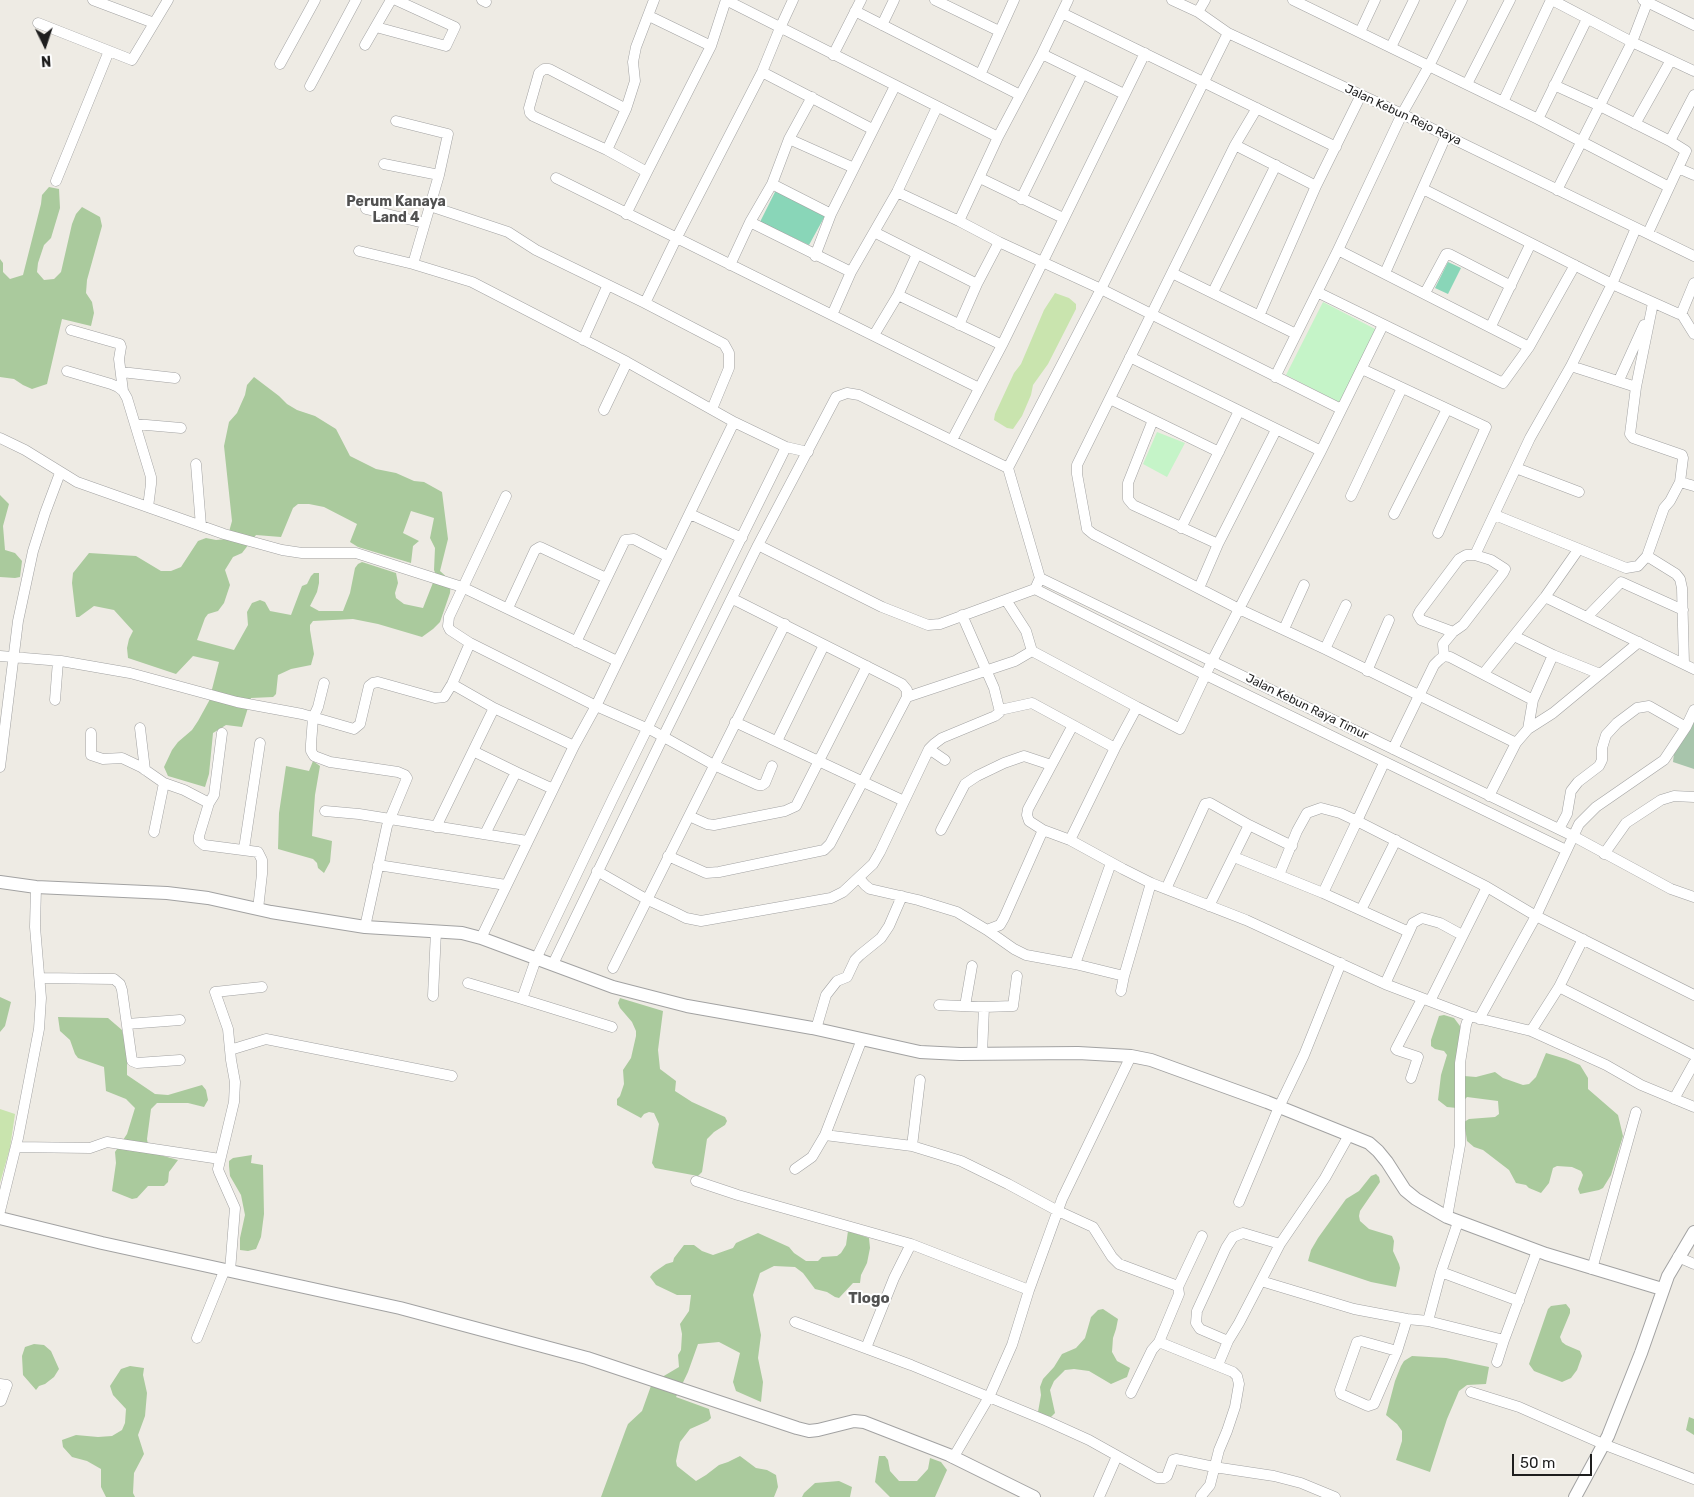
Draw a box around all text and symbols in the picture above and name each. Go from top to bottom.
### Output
north arrow [20,20,70,70]
text: N [40,52,52,69]
street label: Jalan Kebun Rejo Raya [1342,82,1464,148]
district label: Perum Kanaya Land 4 [346,194,446,226]
street label: Jalan Kebun Raya Timur [1243,671,1371,743]
district label: Tlogo [848,1290,890,1308]
scale bar [1514,1444,1594,1476]
text: 50 m [1520,1454,1555,1472]

